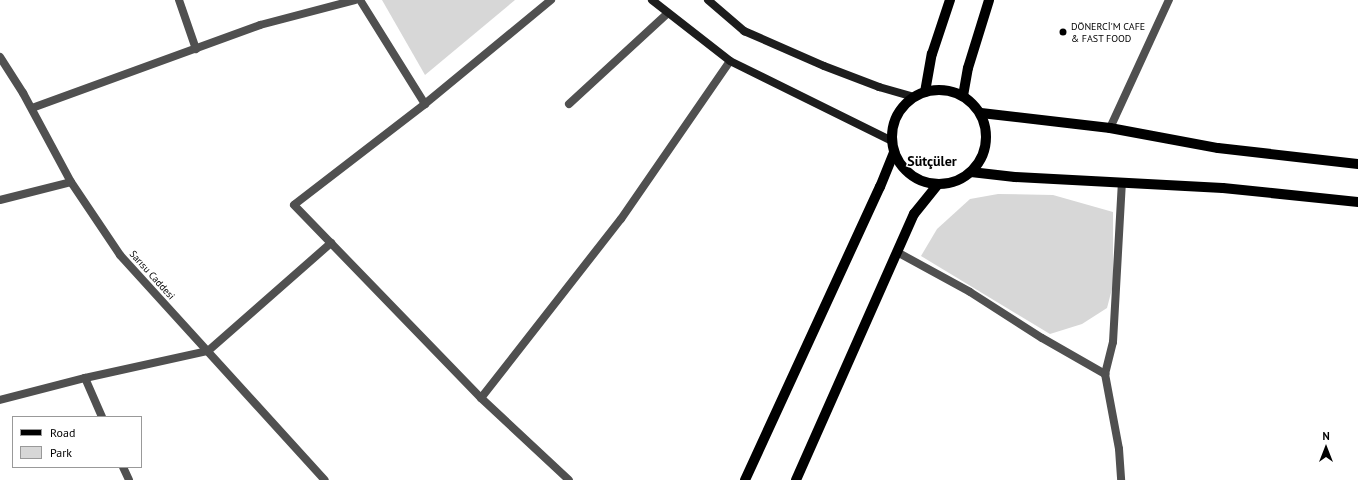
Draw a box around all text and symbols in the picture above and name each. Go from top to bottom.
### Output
place label: DÖNERCİ'M CAFE & FAST FOOD [1071,20,1145,44]
marker: DÖNERCİ'M CAFE & FAST FOOD [1058,27,1068,37]
district label: Sütçüler [907,153,957,169]
street label: Sarısu Caddesi [127,248,177,302]
legend [12,416,142,468]
text: Road [50,425,75,440]
north arrow [1306,428,1346,468]
text: N [1322,429,1330,443]
text: Park [50,445,72,460]

